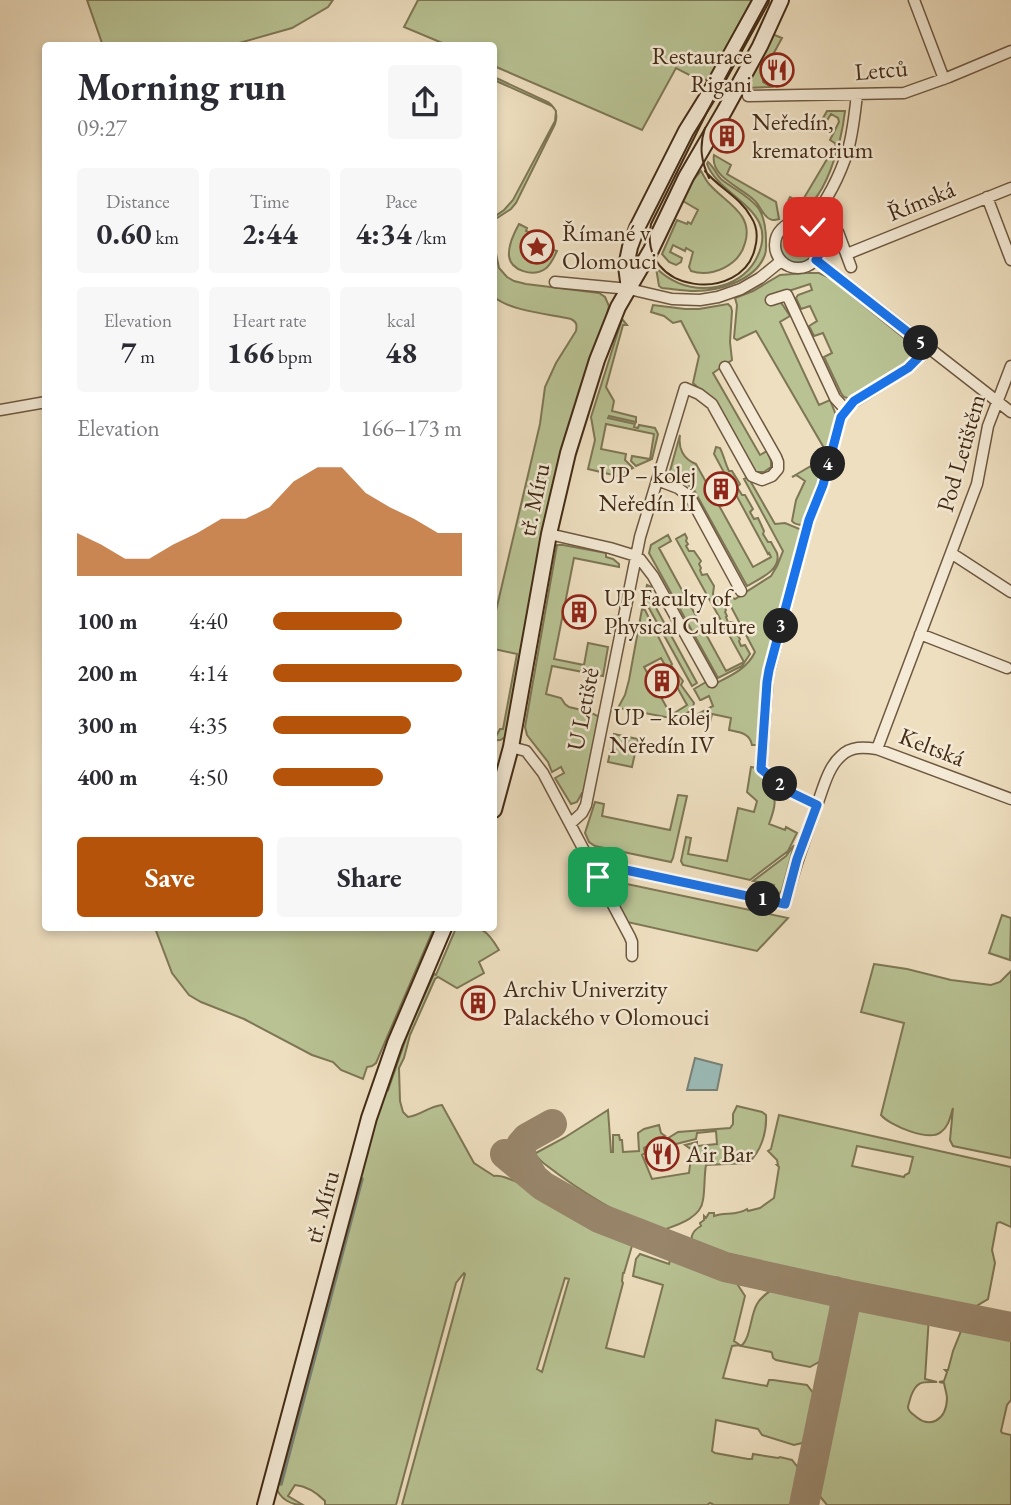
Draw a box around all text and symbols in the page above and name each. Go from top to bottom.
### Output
place label: Restaurace Rigani [652,40,752,99]
restaurant icon: Restaurace Rigani [758,51,796,89]
street label: Letců [853,52,909,87]
text: Morning run [77,62,286,111]
button: share [388,65,462,139]
place label: Neředín, krematorium [752,106,874,165]
text: 09:27 [77,113,127,143]
building icon: Neředín, krematorium [708,117,746,155]
street label: Římská [882,173,960,228]
text: Distance [106,189,170,214]
text: Time [250,189,289,214]
text: Pace [385,189,417,214]
pin [783,197,843,257]
icon: check [794,208,832,246]
text: 0.60 [97,214,152,253]
text: 2:44 [241,214,298,253]
text: 4:34 [356,214,412,253]
place label: Římané v Olomouci [562,217,657,276]
text: km [152,225,179,250]
text: /km [412,225,447,250]
place icon: Římané v Olomouci [518,228,556,266]
text: Elevation [104,308,172,333]
text: Heart rate [233,308,306,333]
text: kcal [387,308,415,333]
pin: 5 [904,326,939,360]
text: 5 [915,330,926,355]
text: 7 [121,333,136,372]
text: 166 [227,333,274,372]
text: 48 [385,333,417,372]
text: m [136,344,155,369]
text: bpm [274,344,312,369]
street label: Pod Letištěm [929,390,992,515]
text: Elevation [77,413,160,443]
text: 166–173 m [361,413,462,443]
pin: 4 [810,447,846,482]
text: 4 [822,451,833,476]
place label: UP – kolej Neředín II [599,459,696,518]
street label: tř. Míru [511,460,556,539]
building icon: UP – kolej Neředín II [702,470,740,508]
place label: UP Faculty of Physical Culture [604,582,755,641]
building icon: UP Faculty of Physical Culture [560,593,598,631]
text: 100 m [77,606,138,636]
text: 4:40 [189,606,228,636]
pin: 3 [764,608,798,644]
text: 3 [775,613,786,638]
text: 200 m [77,658,138,688]
text: 4:14 [189,658,228,688]
building icon: UP – kolej Neředín IV [643,662,681,700]
street label: U Letiště [559,665,606,753]
place label: UP – kolej Neředín IV [609,701,716,760]
text: 300 m [77,710,138,740]
text: 4:35 [189,710,228,740]
street label: Keltská [895,720,970,773]
text: 400 m [77,762,138,792]
text: 4:50 [189,762,228,792]
pin: 2 [762,766,798,802]
text: 2 [774,771,785,796]
button: Save [77,837,263,917]
button: Share [277,837,462,917]
pin [568,847,628,907]
icon: arrive [579,858,617,896]
pin: 1 [746,881,780,916]
text: 1 [757,886,768,911]
place label: Archiv Univerzity Palackého v Olomouci [502,973,710,1032]
building icon: Archiv Univerzity Palackého v Olomouci [459,984,497,1022]
restaurant icon: Air Bar [643,1135,681,1173]
place label: Air Bar [685,1138,753,1169]
street label: tř. Míru [297,1167,346,1247]

